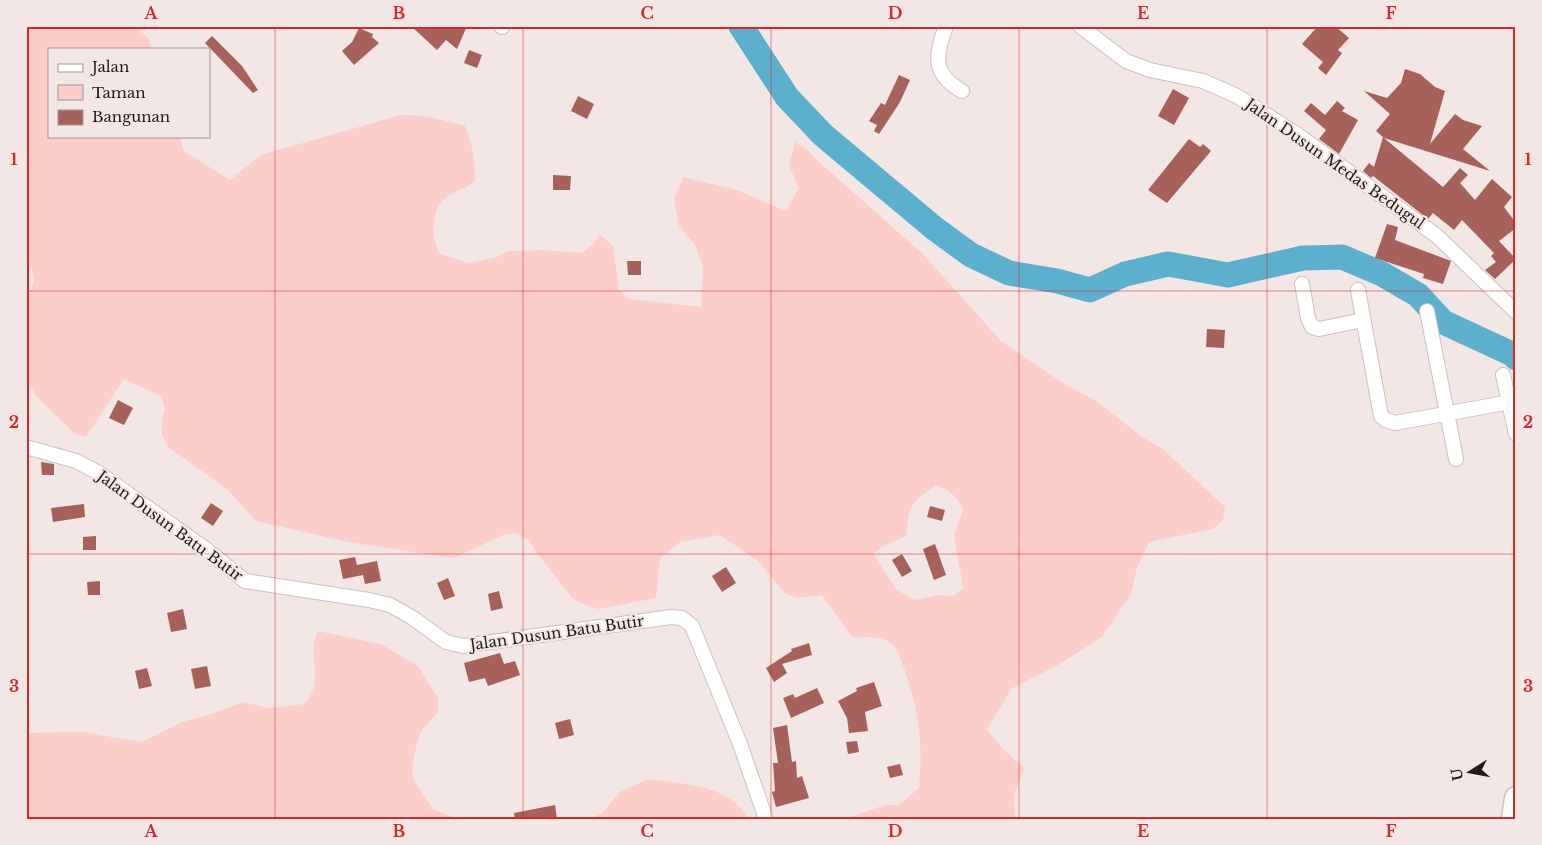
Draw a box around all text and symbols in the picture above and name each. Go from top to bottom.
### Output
text: A [144,3,159,23]
text: B [393,3,406,23]
text: C [640,3,654,23]
text: D [888,3,902,23]
text: E [1137,3,1149,23]
text: F [1385,3,1397,23]
legend [48,48,210,138]
text: Jalan [90,57,129,76]
text: Taman [92,83,146,102]
street label: Jalan Dusun Medas Bedugul [1240,93,1429,233]
text: Bangunan [92,107,170,126]
text: 1 [11,149,18,169]
text: 1 [1525,149,1532,169]
text: 2 [9,412,19,432]
text: 2 [1523,412,1533,432]
street label: Jalan Dusun Batu Butir [92,465,248,585]
street label: Jalan Dusun Batu Butir [467,611,646,654]
text: 3 [9,676,19,696]
text: 3 [1523,676,1533,696]
north arrow [1444,748,1494,798]
text: U [1447,766,1467,782]
text: A [144,821,159,841]
text: B [393,821,406,841]
text: C [640,821,654,841]
text: D [888,821,902,841]
text: E [1137,821,1149,841]
text: F [1385,821,1397,841]

